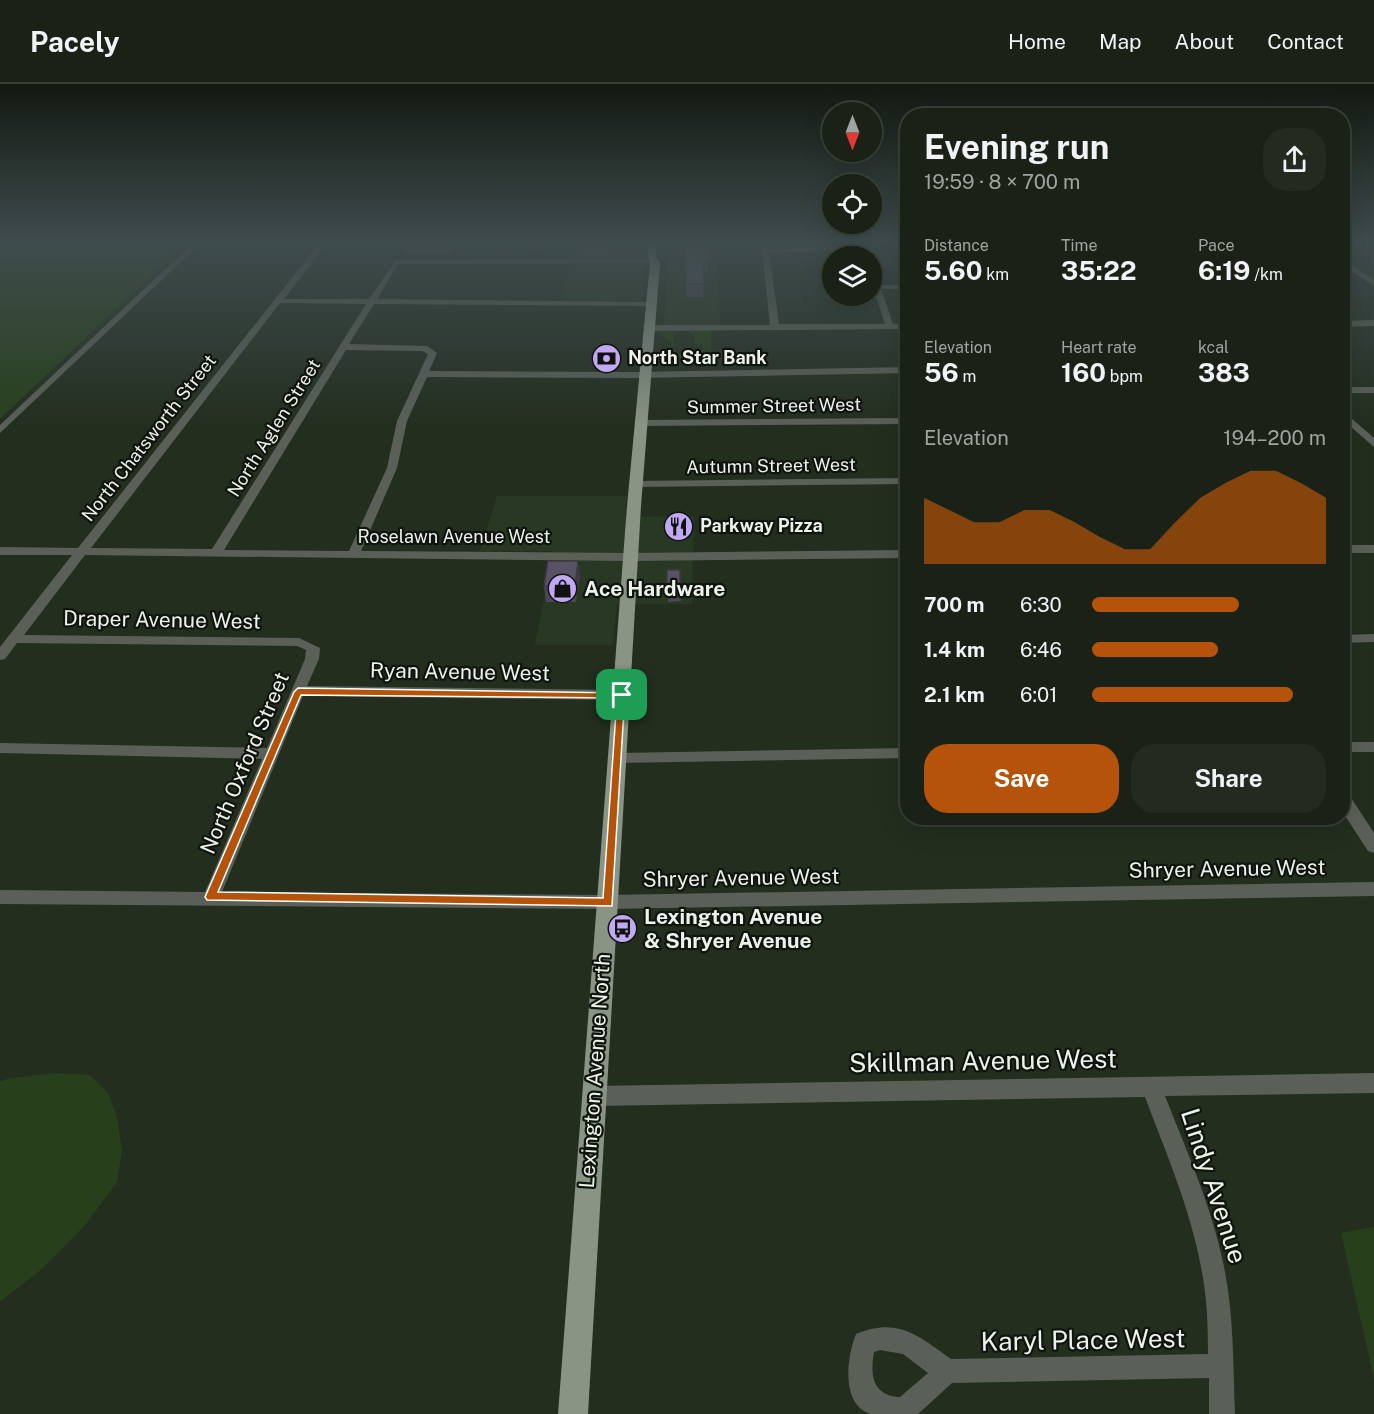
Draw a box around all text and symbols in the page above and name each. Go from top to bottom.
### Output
text: Pacely [30,25,119,58]
text: Home [1008,29,1066,54]
text: Map [1099,29,1142,54]
text: About [1175,29,1234,54]
text: Contact [1267,29,1344,54]
north arrow [822,102,882,162]
map controls [822,102,882,306]
text: Evening run [924,128,1109,166]
button: share [1263,128,1326,191]
text: 19:59 · 8 × 700 m [924,170,1080,194]
button: locate [822,174,882,234]
text: Distance [924,236,989,255]
text: Time [1061,236,1097,255]
text: Pace [1198,236,1235,255]
button: layers [822,246,882,306]
text: 5.60 [924,255,982,286]
text: 35:22 [1061,255,1136,286]
text: 6:19 [1198,255,1250,286]
text: km [982,265,1009,284]
text: /km [1250,265,1283,284]
text: Elevation [924,338,992,357]
text: Heart rate [1061,338,1137,357]
text: kcal [1198,338,1229,357]
bank icon: North Star Bank [591,342,623,374]
place label: North Star Bank [628,347,767,368]
street label: North Chatsworth Street [77,350,220,525]
street label: North Aglen Street [223,355,324,500]
text: 56 [924,357,959,388]
text: 160 [1061,357,1106,388]
text: 383 [1198,357,1250,388]
text: m [959,367,976,386]
text: bpm [1106,367,1143,386]
street label: Summer Street West [687,393,861,418]
text: Elevation [924,426,1009,450]
text: 194–200 m [1223,426,1326,450]
street label: Autumn Street West [686,454,856,477]
restaurant icon: Parkway Pizza [663,510,695,542]
place label: Parkway Pizza [700,515,823,536]
street label: Roselawn Avenue West [357,526,551,547]
shop icon: Ace Hardware [547,573,579,605]
place label: Ace Hardware [584,576,725,601]
text: 700 m [924,593,984,617]
text: 6:30 [1020,593,1062,617]
street label: Draper Avenue West [63,605,261,634]
text: 1.4 km [924,638,985,662]
text: 6:46 [1020,638,1062,662]
street label: Ryan Avenue West [370,657,550,686]
street label: North Oxford Street [195,668,294,857]
pin [596,669,647,720]
icon: arrive [605,678,638,711]
text: 2.1 km [924,683,985,707]
text: 6:01 [1020,683,1057,707]
button: Save [924,744,1119,813]
button: Share [1131,744,1326,813]
street label: Shryer Avenue West [1128,854,1326,883]
street label: Shryer Avenue West [642,863,840,892]
place label: Lexington Avenue & Shryer Avenue [644,904,822,953]
bus stop icon: Lexington Avenue & Shryer Avenue [607,913,639,945]
street label: Lexington Avenue North [574,953,615,1189]
street label: Skillman Avenue West [849,1043,1117,1078]
street label: Lindy Avenue [1175,1104,1254,1267]
street label: Karyl Place West [980,1322,1186,1357]

